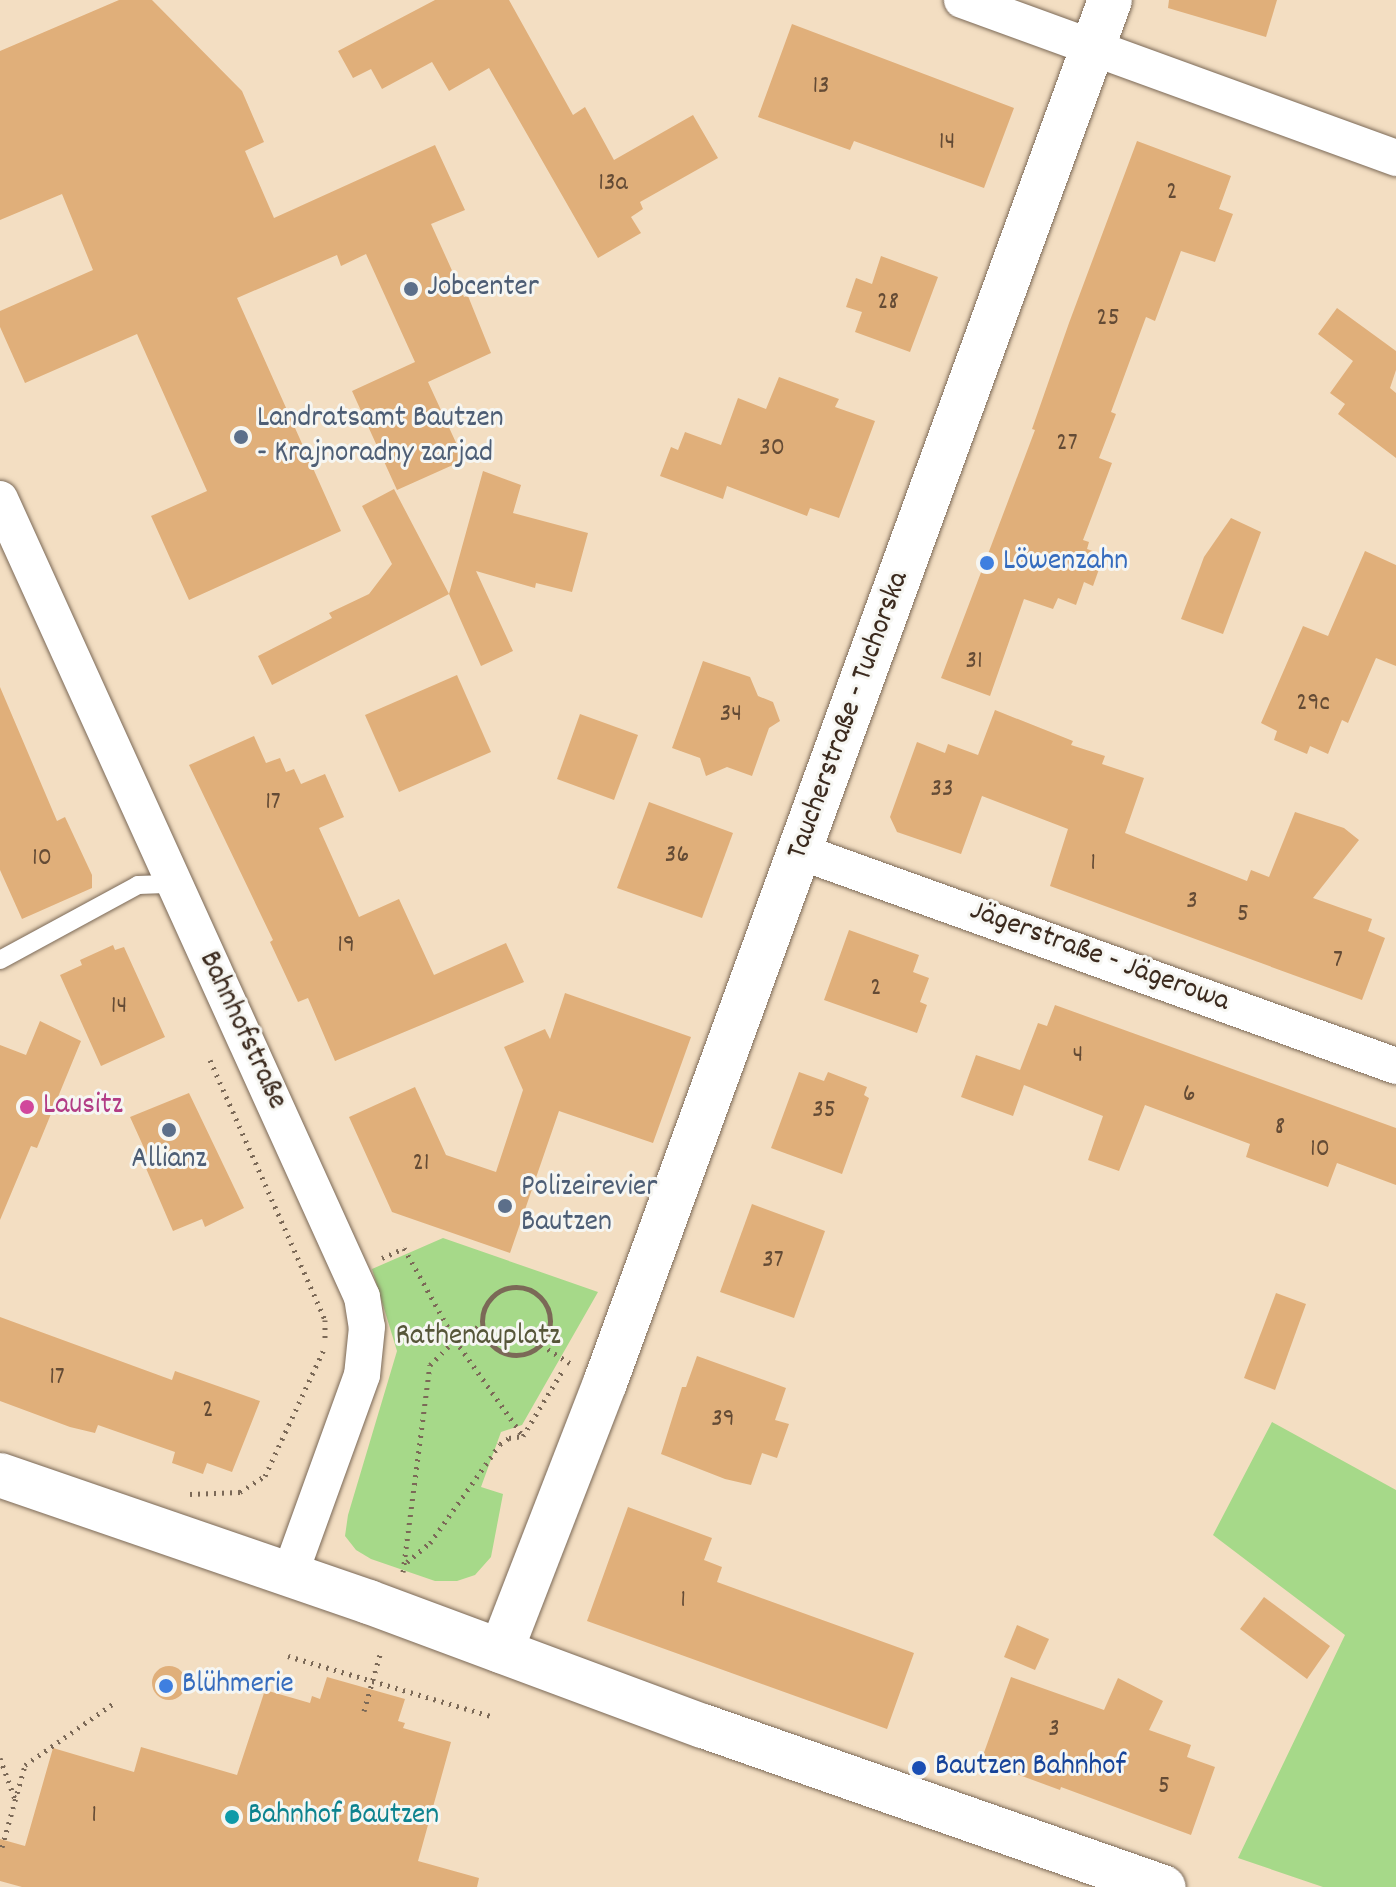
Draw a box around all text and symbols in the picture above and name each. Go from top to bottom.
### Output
house number: 13 [812,71,830,103]
house number: 14 [939,127,955,159]
house number: 13a [598,168,628,200]
house number: 2 [1166,177,1178,209]
place label: Jobcenter [427,271,539,307]
marker: Jobcenter [402,280,420,298]
house number: 28 [877,287,899,319]
house number: 25 [1096,303,1120,335]
place label: Landratsamt Bautzen - Krajnoradny zarjad [257,402,504,472]
marker: Landratsamt Bautzen - Krajnoradny zarjad [232,428,250,446]
house number: 27 [1056,428,1078,460]
house number: 30 [759,433,785,465]
place label: Löwenzahn [1003,545,1128,581]
marker: Löwenzahn [978,554,996,572]
street label: Taucherstraße - Tuchorska [781,567,919,865]
house number: 31 [965,646,983,678]
house number: 29c [1296,688,1330,720]
house number: 34 [720,699,742,731]
house number: 33 [930,774,954,806]
house number: 17 [265,787,281,819]
house number: 36 [665,840,689,872]
house number: 10 [32,843,52,875]
house number: 1 [1090,848,1096,880]
house number: 3 [1186,886,1198,918]
street label: Jägerstraße - Jägerowa [964,894,1234,1022]
house number: 5 [1237,899,1249,931]
house number: 19 [337,930,355,962]
house number: 7 [1333,945,1343,977]
street label: Bahnhofstraße [189,946,293,1116]
house number: 2 [870,973,882,1005]
house number: 14 [111,991,127,1023]
house number: 4 [1073,1040,1083,1072]
house number: 6 [1183,1079,1195,1111]
place label: Lausitz [43,1089,123,1125]
house number: 35 [812,1095,836,1127]
marker: Lausitz [18,1098,36,1116]
house number: 8 [1275,1112,1285,1144]
marker: Allianz [160,1121,178,1139]
house number: 10 [1310,1134,1330,1166]
place label: Allianz [131,1143,207,1179]
house number: 21 [412,1148,430,1180]
place label: Polizeirevier Bautzen [521,1171,657,1242]
marker: Polizeirevier Bautzen [496,1197,514,1215]
house number: 37 [762,1245,784,1277]
park label: Rathenauplatz [395,1320,561,1356]
house number: 17 [49,1362,65,1394]
house number: 2 [202,1395,214,1427]
house number: 39 [711,1404,735,1436]
house number: 1 [680,1585,686,1617]
place label: Blühmerie [182,1668,294,1704]
marker: Blühmerie [157,1677,175,1695]
house number: 3 [1048,1714,1060,1746]
place label: Bautzen Bahnhof [935,1750,1126,1786]
marker: Bautzen Bahnhof [910,1759,928,1777]
house number: 5 [1158,1771,1170,1803]
place label: Bahnhof Bautzen [248,1799,439,1835]
house number: 1 [91,1800,97,1832]
marker: Bahnhof Bautzen [223,1808,241,1826]

